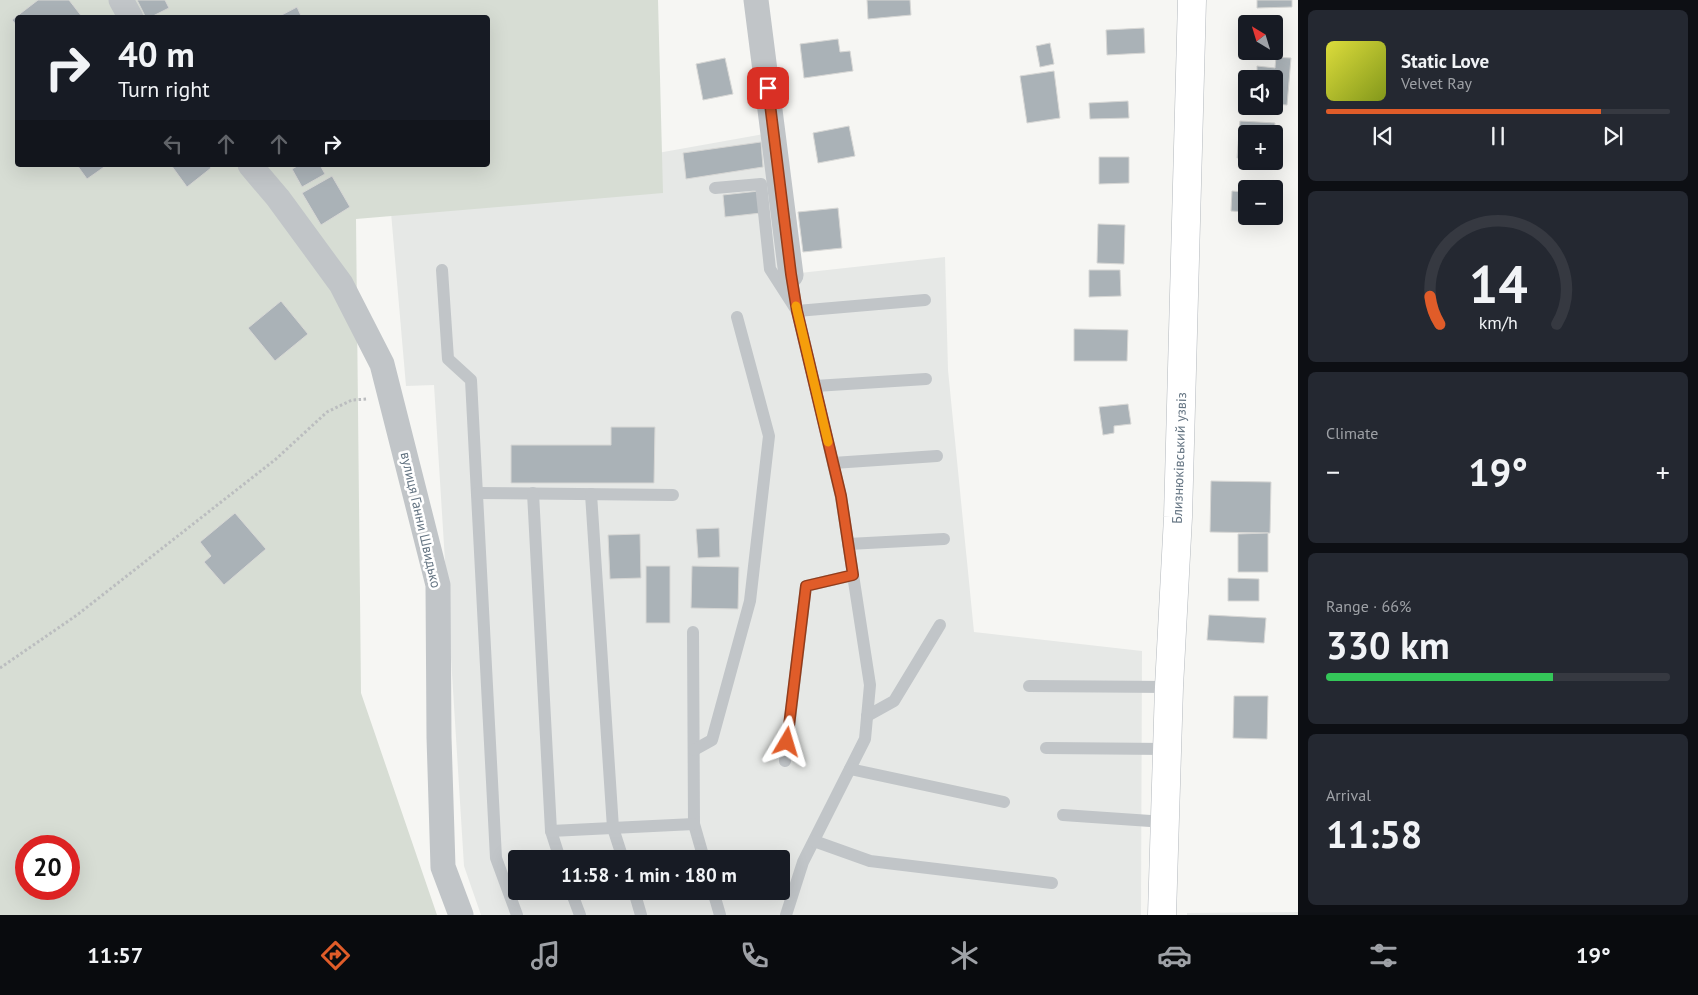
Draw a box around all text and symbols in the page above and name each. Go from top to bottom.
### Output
north arrow [1238,15,1282,60]
map controls [1238,15,1283,225]
text: 40 m [118,31,195,77]
icon: right [35,35,100,100]
text: Static Love [1401,49,1489,73]
pin [747,67,789,109]
button: sound [1238,70,1283,115]
text: Velvet Ray [1401,73,1472,93]
icon: arrive [754,74,782,102]
text: Turn right [118,75,210,103]
icon: previous [1369,122,1397,150]
icon: pause [1484,122,1512,150]
icon: next [1599,122,1627,150]
button: + [1238,125,1283,170]
icon: left [159,130,187,158]
icon: ahead [212,130,240,158]
icon: ahead [265,130,293,158]
icon: right [318,130,346,158]
button: − [1238,180,1283,225]
text: 14 [1469,250,1527,317]
text: km/h [1478,311,1518,334]
street label: Близнюківський узвіз [1168,392,1190,524]
text: Climate [1326,423,1378,443]
text: 19° [1468,447,1528,496]
street label: вулиця Ганни Швидько [397,450,445,590]
text: − [1326,453,1340,490]
text: + [1656,453,1670,490]
text: Range · 66% [1326,596,1411,616]
text: 330 km [1326,620,1450,669]
position arrow [760,715,812,767]
text: Arrival [1326,785,1371,805]
text: 11:58 [1326,809,1422,858]
speed limit sign: 20 [15,835,80,900]
text: 11:58 · 1 min · 180 m [561,863,737,887]
icon: directions [318,938,353,973]
icon: music [528,938,563,973]
icon: phone [737,938,772,973]
icon: climate [947,938,982,973]
icon: car [1157,938,1192,973]
icon: filters [1366,938,1401,973]
text: 11:57 [87,941,143,969]
text: 19° [1576,941,1611,969]

